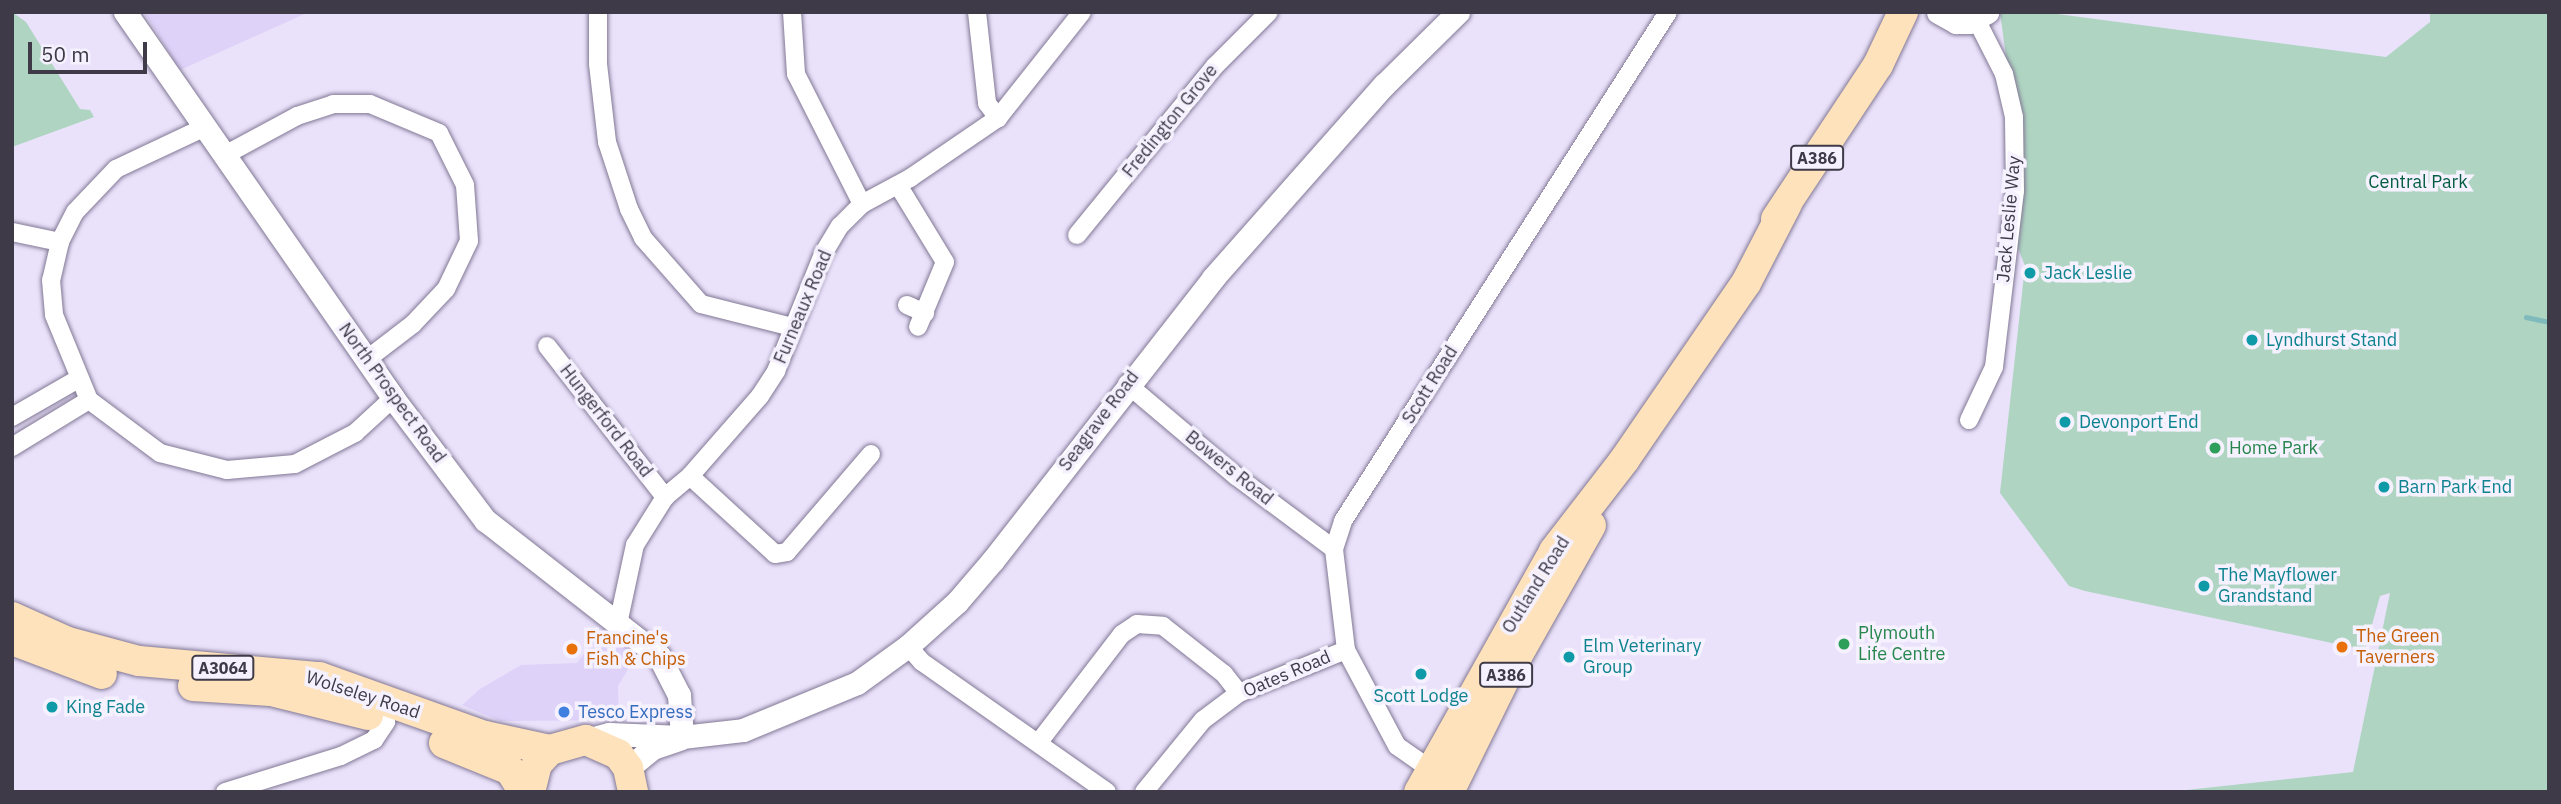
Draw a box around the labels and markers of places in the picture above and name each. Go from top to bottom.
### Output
place label: Jack Leslie [2044,262,2132,284]
marker: Jack Leslie [2022,265,2038,281]
place label: Lyndhurst Stand [2266,329,2397,351]
marker: Lyndhurst Stand [2244,332,2260,348]
place label: Devonport End [2079,411,2199,433]
marker: Devonport End [2057,414,2073,430]
place label: Home Park [2229,437,2318,459]
marker: Home Park [2207,440,2223,456]
place label: Barn Park End [2398,476,2512,498]
marker: Barn Park End [2376,479,2392,495]
place label: The Mayflower Grandstand [2218,565,2337,608]
marker: The Mayflower Grandstand [2196,578,2212,594]
place label: Plymouth Life Centre [1858,623,1945,666]
place label: The Green Taverners [2356,626,2440,668]
place label: Francine's Fish & Chips [586,628,686,670]
place label: Elm Veterinary Group [1583,636,1701,678]
marker: Plymouth Life Centre [1836,636,1852,652]
marker: The Green Taverners [2334,639,2350,655]
marker: Francine's Fish & Chips [564,641,580,657]
marker: Elm Veterinary Group [1561,649,1577,665]
marker: Scott Lodge [1413,666,1429,682]
place label: Scott Lodge [1374,685,1468,707]
place label: King Fade [66,696,145,718]
marker: King Fade [44,699,60,715]
place label: Tesco Express [578,701,693,723]
marker: Tesco Express [556,704,572,720]

